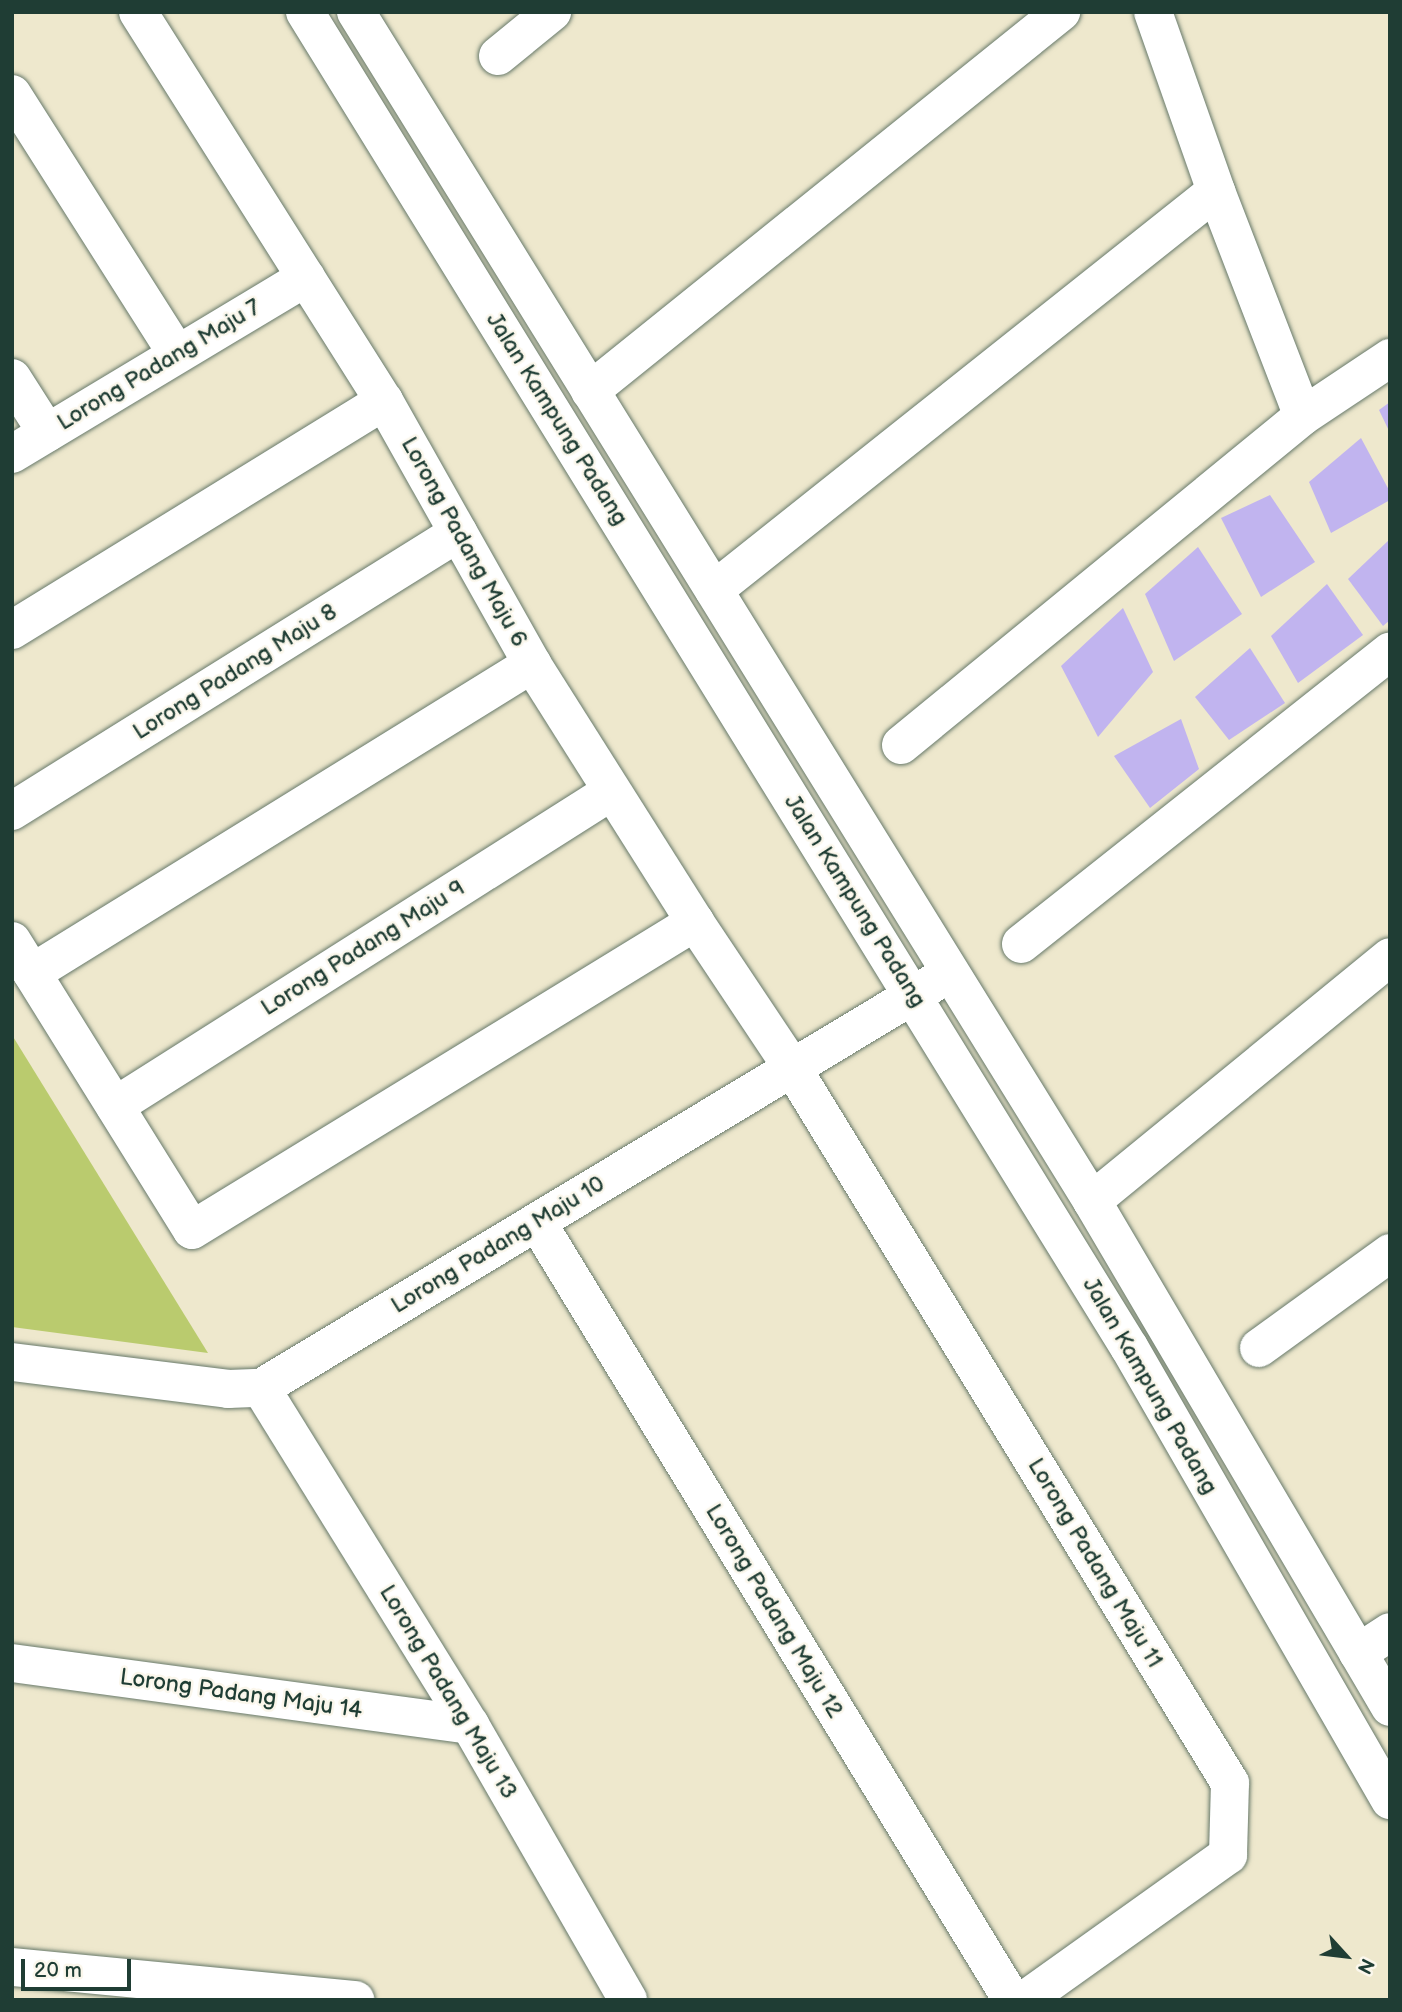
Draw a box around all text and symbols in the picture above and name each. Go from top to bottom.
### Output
street label: Lorong Padang Maju 7 [52,293,266,437]
street label: Jalan Kampung Padang [480,307,634,531]
street label: Lorong Padang Maju 6 [395,432,533,652]
street label: Lorong Padang Maju 8 [128,598,342,746]
street label: Jalan Kampung Padang [778,789,932,1013]
street label: Lorong Padang Maju 9 [256,874,470,1022]
street label: Lorong Padang Maju 10 [386,1170,610,1320]
street label: Jalan Kampung Padang [1077,1273,1223,1499]
street label: Lorong Padang Maju 11 [1022,1453,1168,1673]
street label: Lorong Padang Maju 12 [699,1499,849,1723]
street label: Lorong Padang Maju 13 [373,1580,523,1804]
street label: Lorong Padang Maju 14 [118,1663,364,1725]
north arrow [1311,1921,1381,1991]
scale bar [24,1946,135,1990]
text: N [1352,1954,1379,1977]
text: 20 m [34,1958,82,1983]

